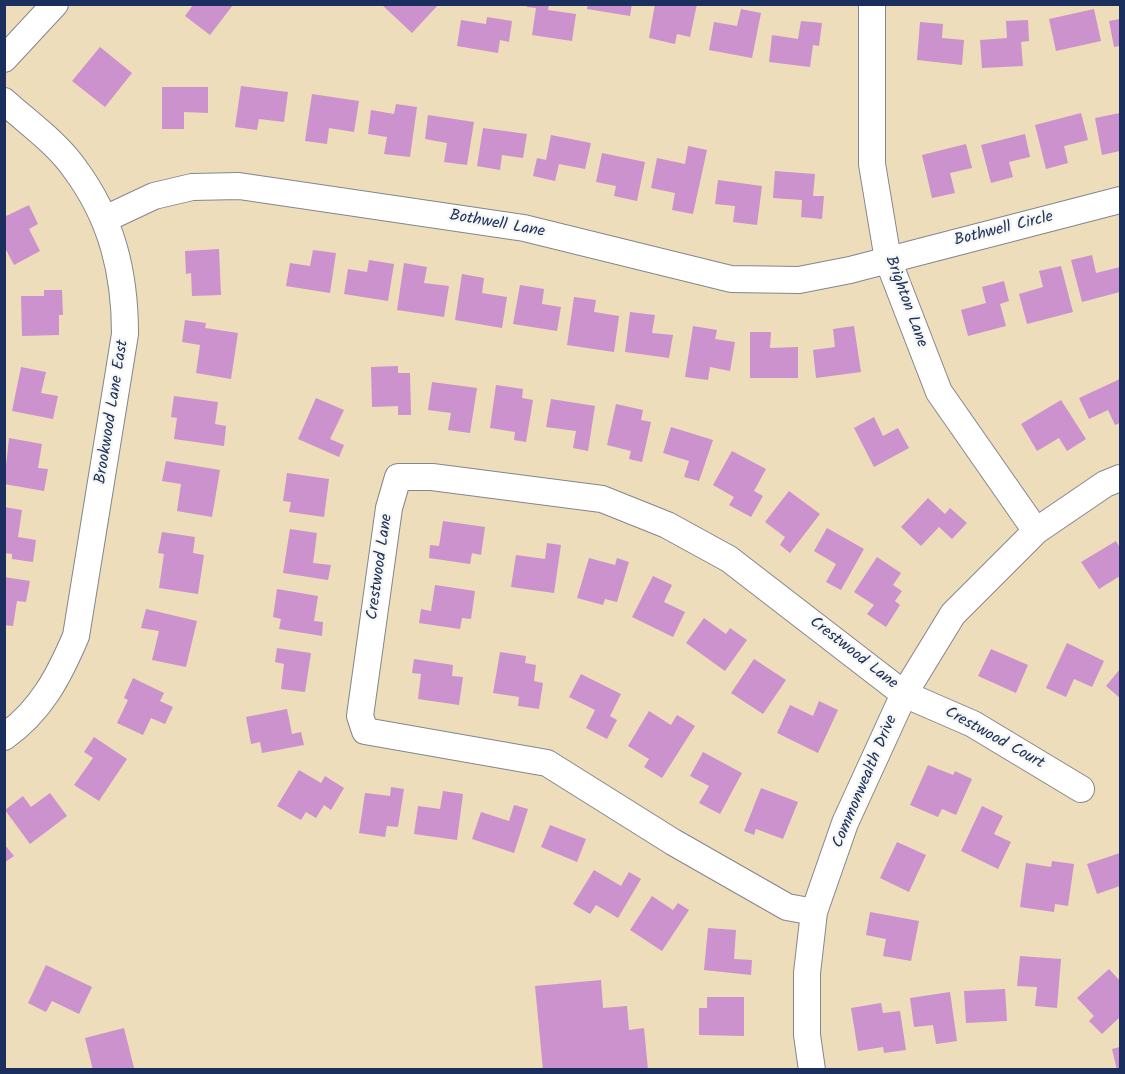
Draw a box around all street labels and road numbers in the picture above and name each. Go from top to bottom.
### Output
street label: Bothwell Lane [448,207,546,243]
street label: Bothwell Circle [953,208,1055,252]
street label: Brighton Lane [880,254,930,350]
street label: Brookwood Lane East [92,339,134,485]
street label: Crestwood Lane [364,513,398,621]
street label: Crestwood Lane [805,614,901,694]
street label: Crestwood Court [941,704,1047,774]
street label: Commonwealth Drive [829,713,903,851]

